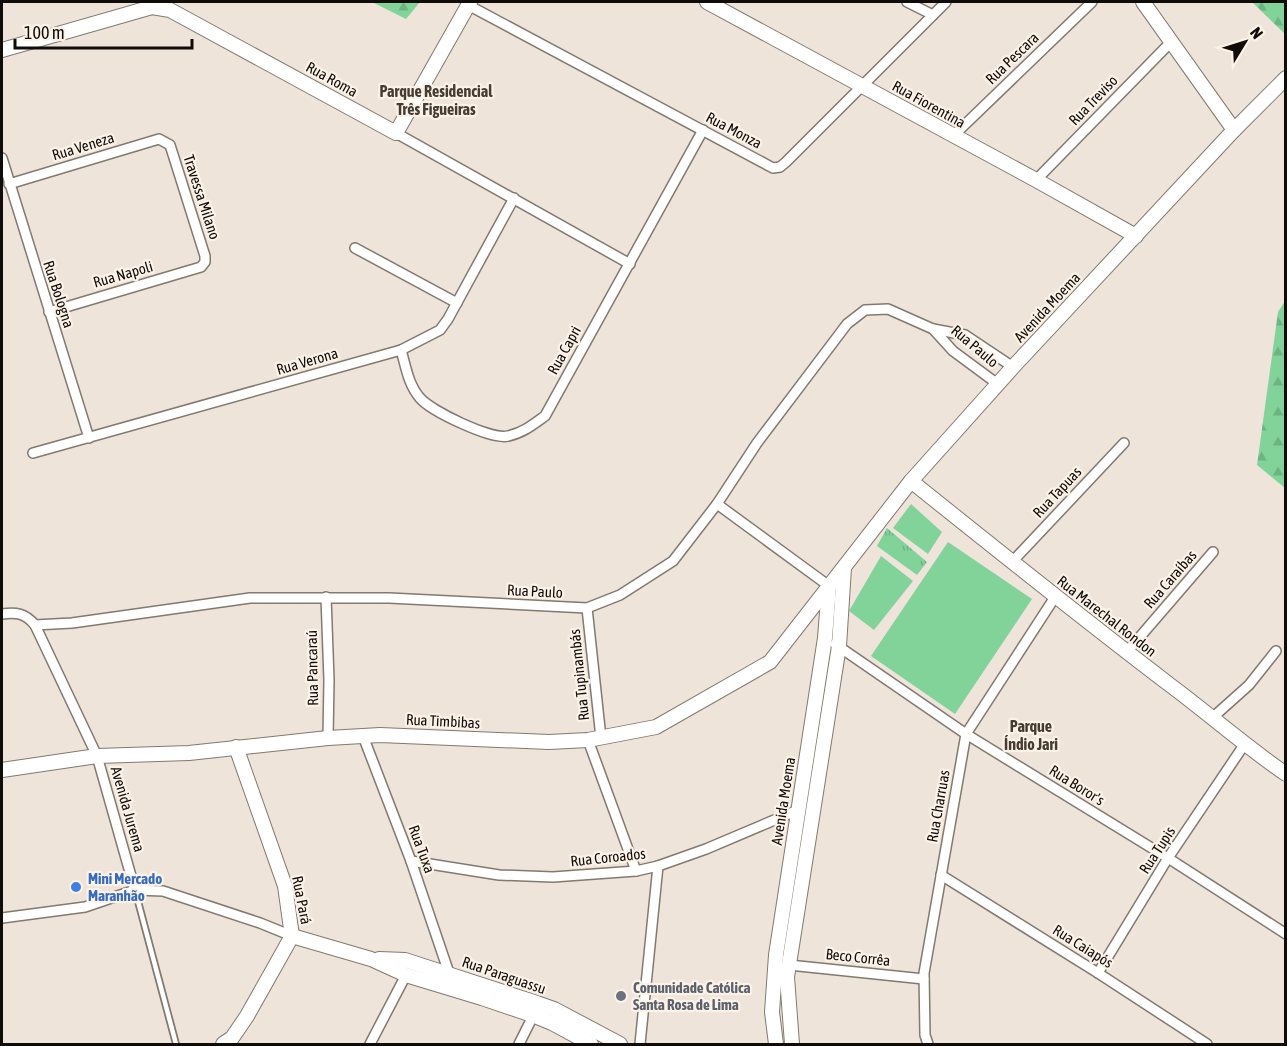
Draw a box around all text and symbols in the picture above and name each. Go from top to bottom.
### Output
scale bar [15,12,192,50]
north arrow [1215,12,1275,72]
text: 100 m [24,22,65,43]
text: N [1247,23,1267,42]
street label: Rua Pescara [982,29,1042,87]
street label: Rua Roma [303,58,361,100]
street label: Rua Treviso [1065,72,1121,128]
street label: Rua Fiorentina [890,77,968,131]
district label: Parque Residencial Três Figueiras [380,82,493,118]
street label: Rua Monza [703,108,765,152]
street label: Rua Veneza [50,129,116,163]
street label: Travessa Milano [180,153,224,241]
street label: Rua Napoli [91,257,155,291]
street label: Rua Bologna [40,258,78,330]
street label: Avenida Moema [1011,269,1083,345]
street label: Rua Paulo [948,322,1002,370]
street label: Rua Capri [544,323,584,377]
street label: Rua Verona [274,344,340,378]
street label: Rua Tapuas [1029,463,1085,521]
street label: Rua Caraíbas [1140,546,1200,612]
street label: Rua Marechal Rondon [1054,572,1160,660]
street label: Rua Paulo [507,581,563,601]
street label: Rua Tupinambás [566,628,592,722]
street label: Rua Pancaraú [303,630,321,706]
street label: Rua Timbibas [405,711,481,731]
district label: Parque Índio Jari [1004,717,1058,753]
street label: Avenida Moema [768,756,798,846]
street label: Rua Boror's [1046,761,1108,809]
street label: Avenida Jurema [108,764,148,854]
street label: Rua Charruas [923,769,953,843]
street label: Rua Tuxa [405,823,439,875]
street label: Rua Tupis [1136,823,1178,877]
street label: Rua Coroados [570,845,646,869]
place label: Mini Mercado Maranhão [88,870,162,904]
street label: Rua Pará [289,874,315,926]
marker: Mini Mercado Maranhão [69,880,83,894]
street label: Rua Caiapós [1050,921,1116,971]
street label: Beco Corrêa [825,945,891,969]
street label: Rua Paraguassu [460,953,548,997]
place label: Comunidade Católica Santa Rosa de Lima [633,979,751,1013]
marker: Comunidade Católica Santa Rosa de Lima [614,989,628,1003]

